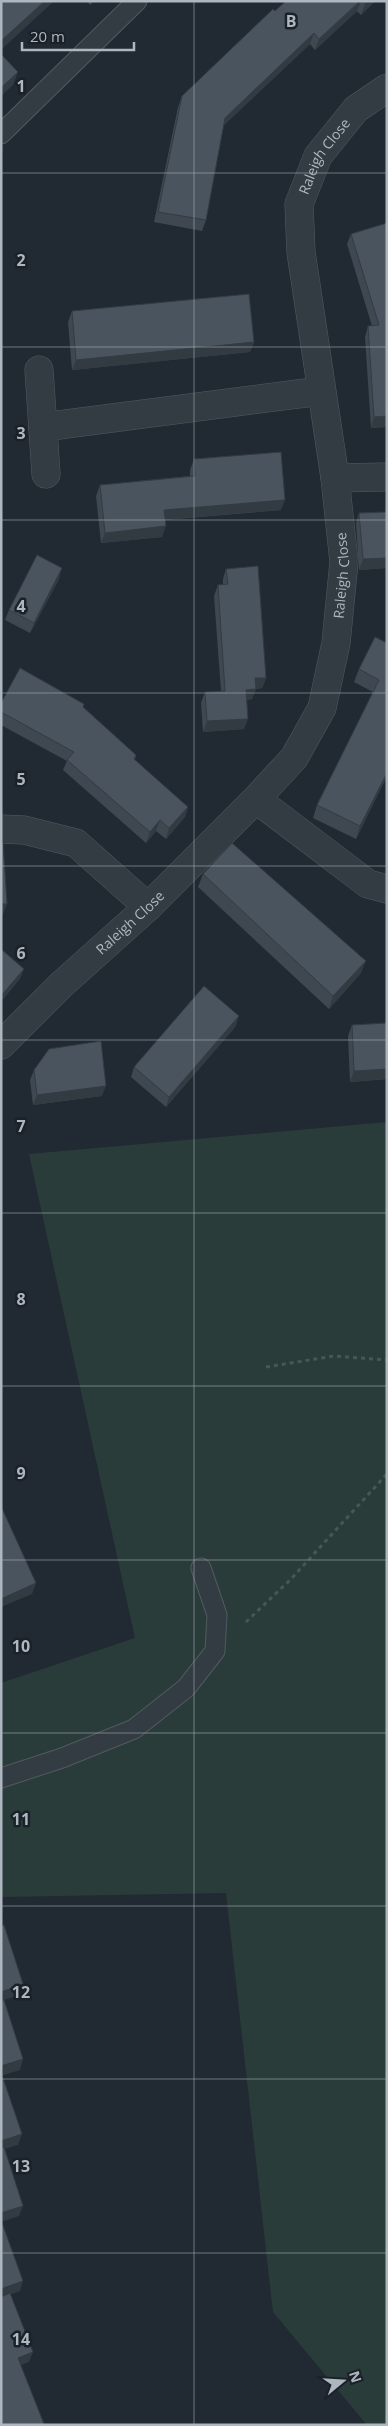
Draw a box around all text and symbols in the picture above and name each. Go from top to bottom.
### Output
text: B [286,10,296,32]
scale bar [22,20,135,52]
text: 20 m [30,26,65,46]
text: 1 [16,75,26,97]
street label: Raleigh Close [294,114,354,197]
text: 2 [16,249,26,271]
text: 3 [16,422,26,444]
street label: Raleigh Close [328,531,353,619]
text: 4 [16,595,26,617]
text: 5 [16,768,26,790]
street label: Raleigh Close [91,886,168,958]
text: 6 [16,942,26,964]
text: 7 [16,1115,26,1137]
text: 8 [16,1288,26,1310]
text: 9 [16,1462,26,1484]
text: 10 [12,1635,30,1657]
text: 11 [12,1808,30,1830]
text: 12 [12,1981,30,2003]
text: 13 [12,2155,30,2177]
text: 14 [12,2328,30,2350]
north arrow [318,2356,368,2406]
text: N [345,2368,367,2385]

